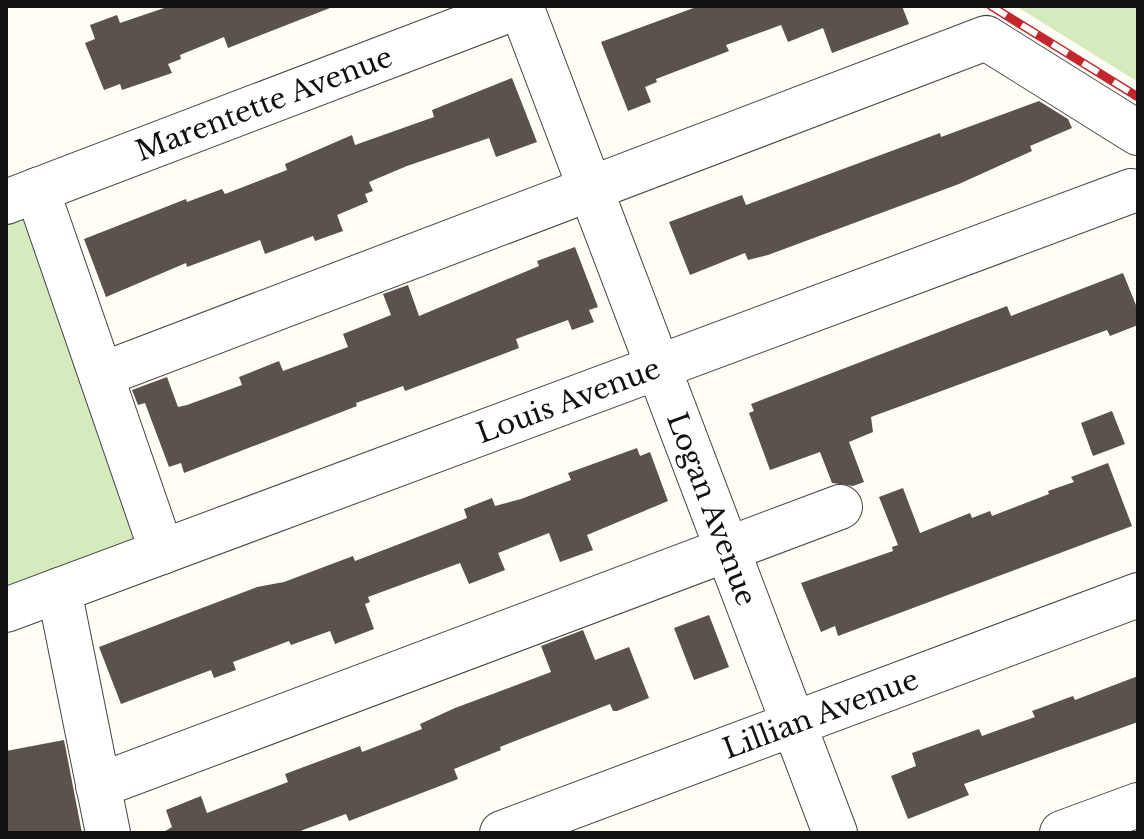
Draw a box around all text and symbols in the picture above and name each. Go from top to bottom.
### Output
street label: Marentette Avenue [131,39,397,168]
street label: Louis Avenue [472,350,665,451]
street label: Logan Avenue [659,407,765,610]
street label: Lillian Avenue [718,661,923,766]

